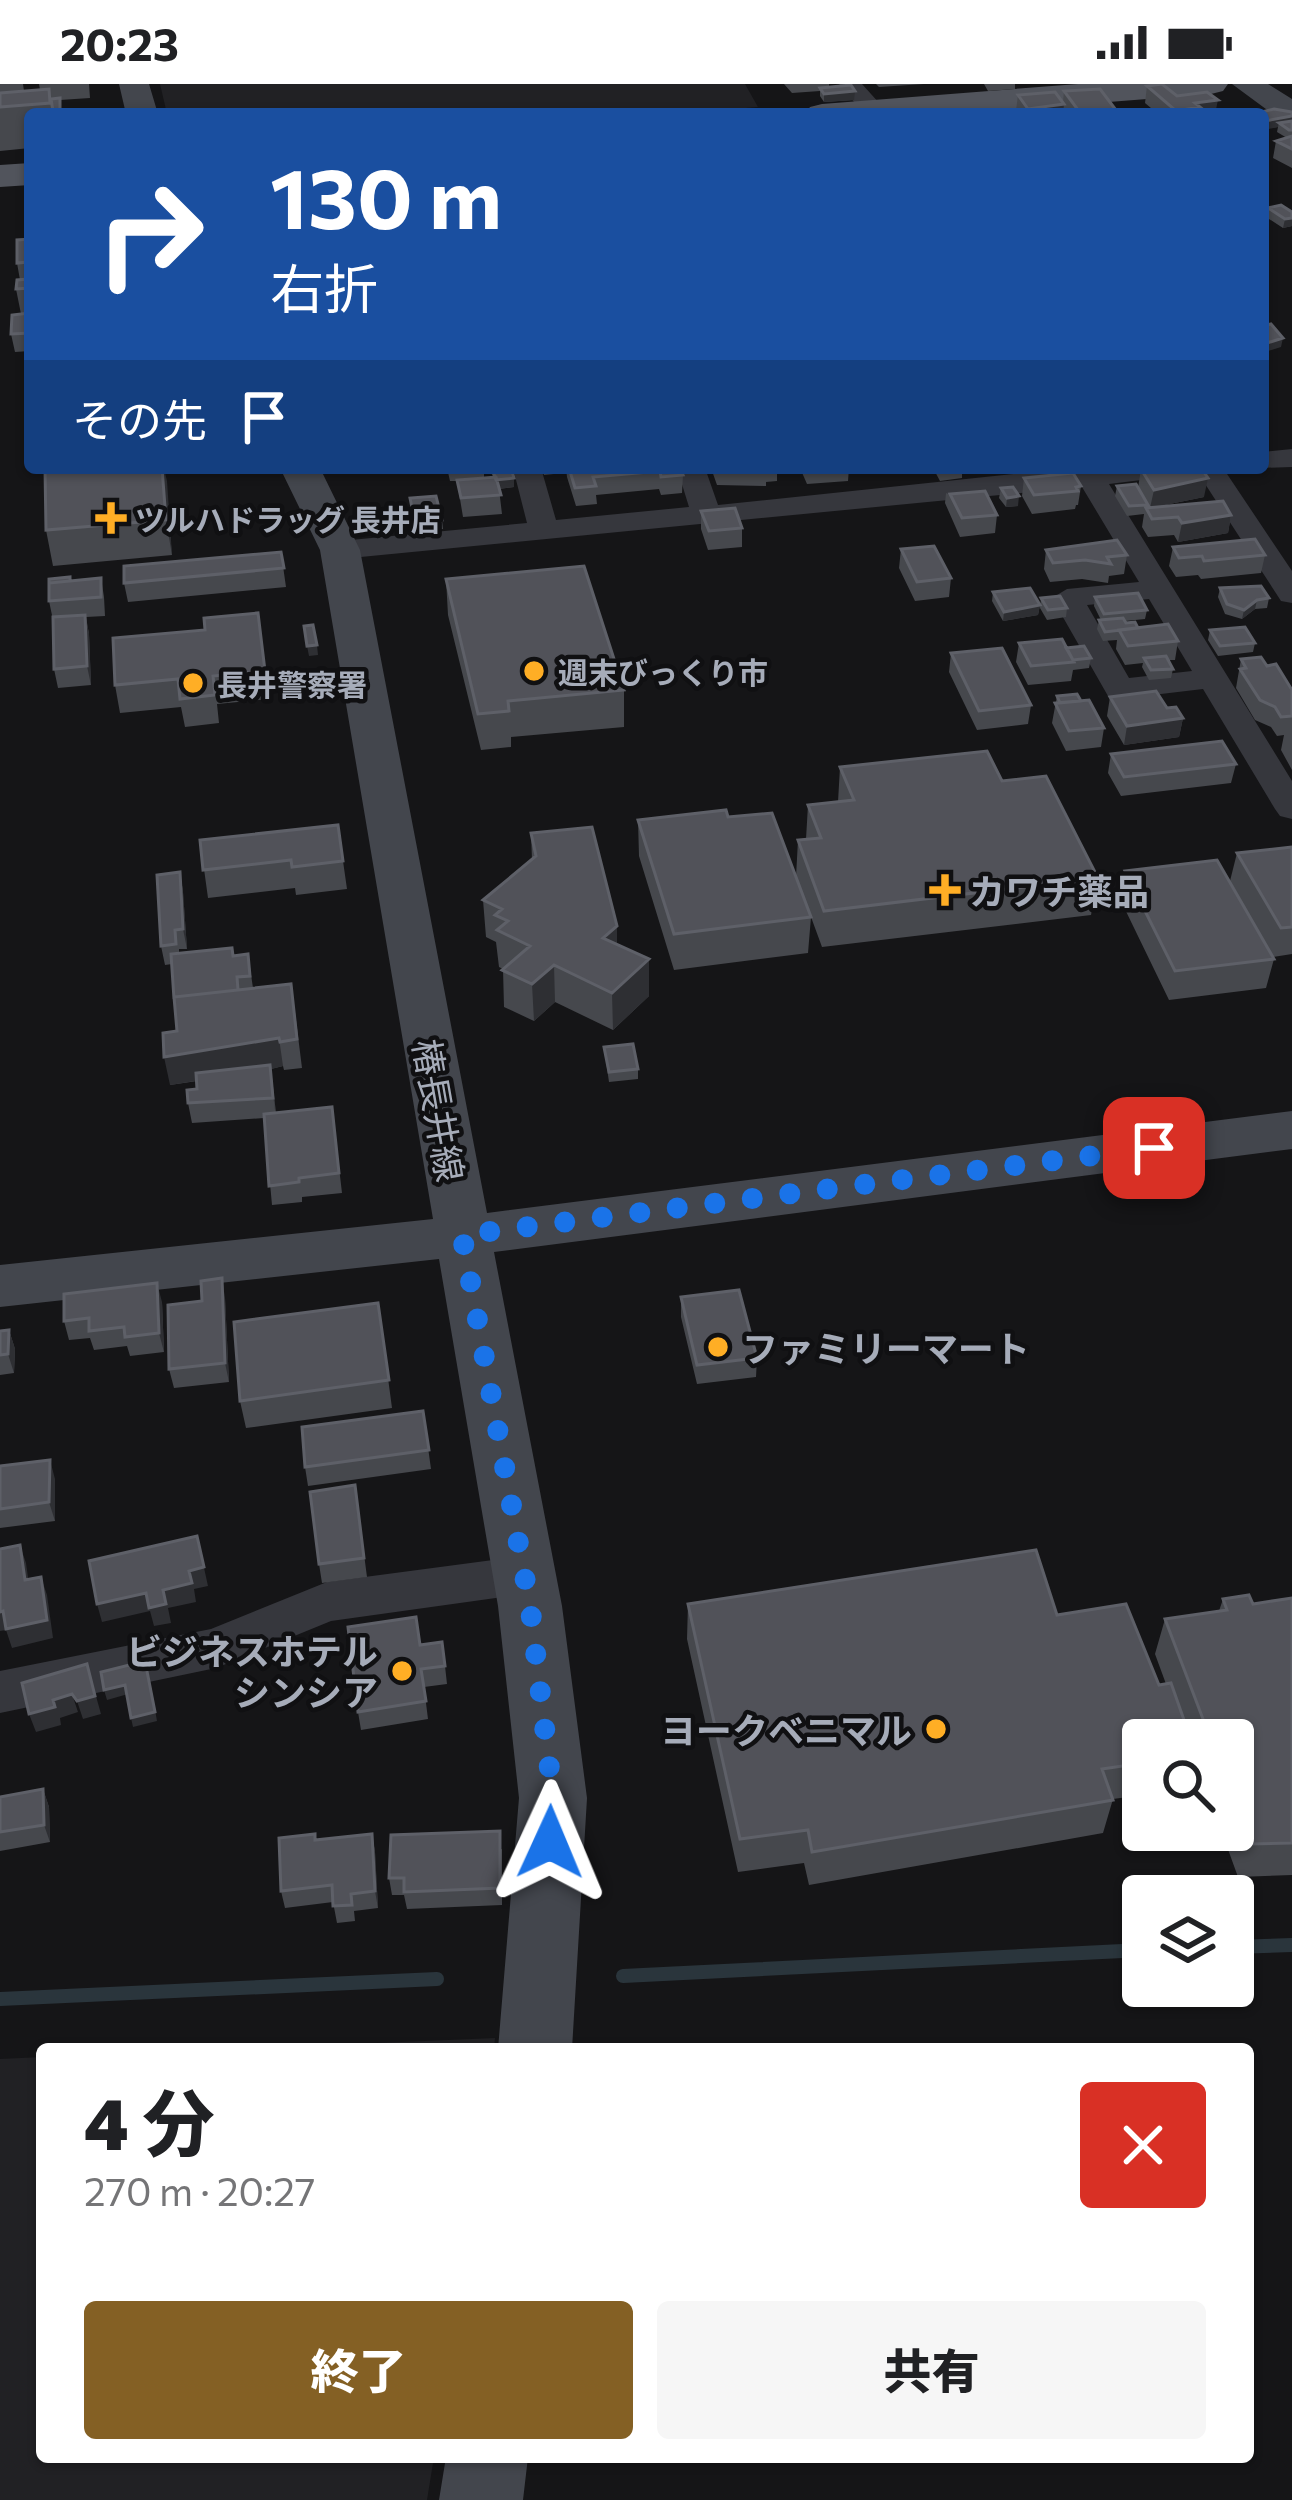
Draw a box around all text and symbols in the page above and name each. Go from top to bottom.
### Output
text: 20:23 [60,15,179,70]
text: 130 m [270,144,502,246]
icon: right [72,156,228,312]
text: 右折 [270,254,378,320]
icon: arrive [231,384,297,450]
text: その先 [72,391,207,446]
place label: ツルハドラッグ 長井店 [135,500,441,537]
marker: ツルハドラッグ 長井店 [98,505,124,531]
place label: 週末びっくり市 [558,653,768,690]
marker: 週末びっくり市 [521,658,547,684]
place label: 長井警察署 [217,665,367,702]
marker: 長井警察署 [180,670,206,696]
place label: カワチ薬品 [969,868,1149,912]
marker: カワチ薬品 [932,877,958,903]
street label: 椿長井線 [406,1035,474,1185]
pin [1103,1097,1205,1199]
icon: arrive [1121,1115,1187,1181]
place label: ファミリーマート [742,1325,1030,1369]
marker: ファミリーマート [705,1334,731,1360]
place label: ビジネスホテル シンシア [126,1628,378,1713]
marker: ビジネスホテル シンシア [389,1658,415,1684]
place label: ヨークベニマル [660,1707,912,1751]
marker: ヨークベニマル [923,1716,949,1742]
map controls [1122,1719,1254,2007]
button: search [1122,1719,1254,1851]
position arrow [487,1779,613,1905]
button: layers [1122,1875,1254,2007]
text: 4 分 [84,2077,214,2165]
button: close [1080,2082,1206,2208]
text: 270 m · 20:27 [84,2166,315,2214]
button: 終了 [84,2301,633,2439]
button: 共有 [657,2301,1206,2439]

